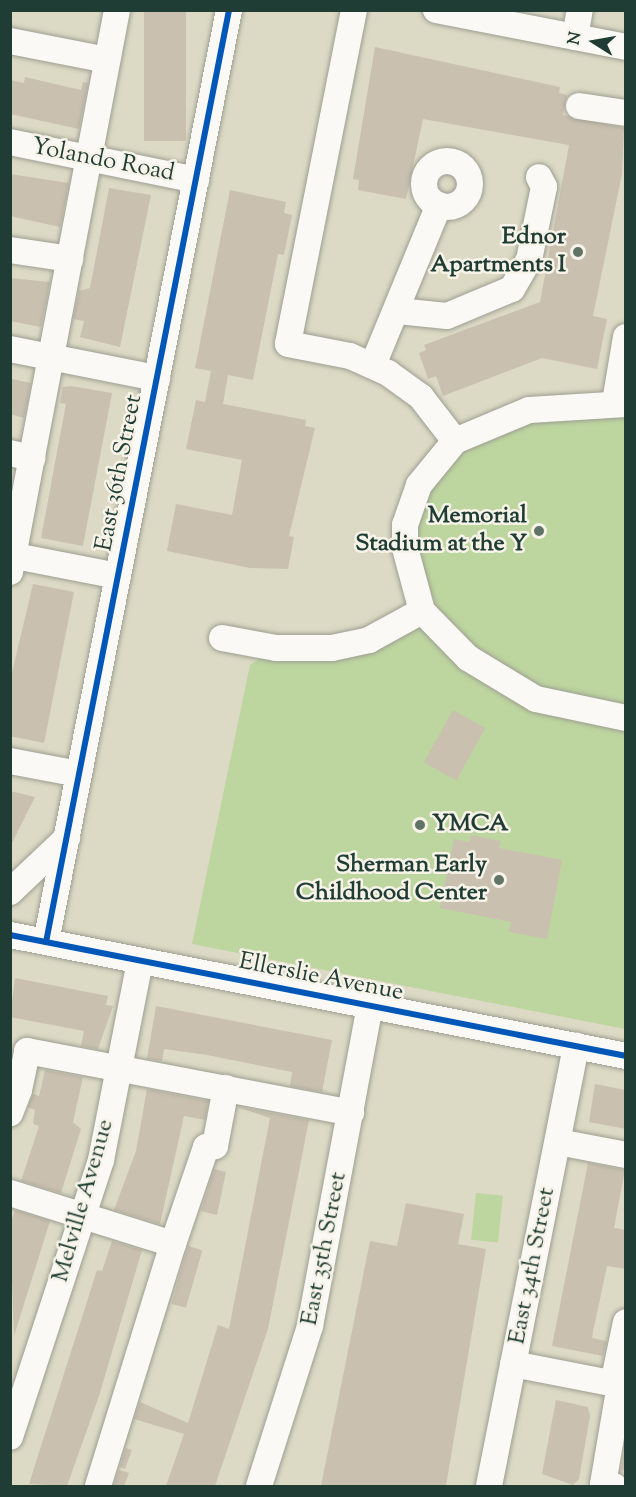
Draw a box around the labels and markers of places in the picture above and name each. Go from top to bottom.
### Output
place label: Ednor Apartments I [430,224,566,280]
marker: Ednor Apartments I [571,245,585,259]
place label: Memorial Stadium at the Y [355,503,527,559]
marker: Memorial Stadium at the Y [532,524,546,538]
place label: YMCA [432,811,509,839]
marker: YMCA [413,818,427,832]
place label: Sherman Early Childhood Center [296,852,487,908]
marker: Sherman Early Childhood Center [492,873,506,887]

